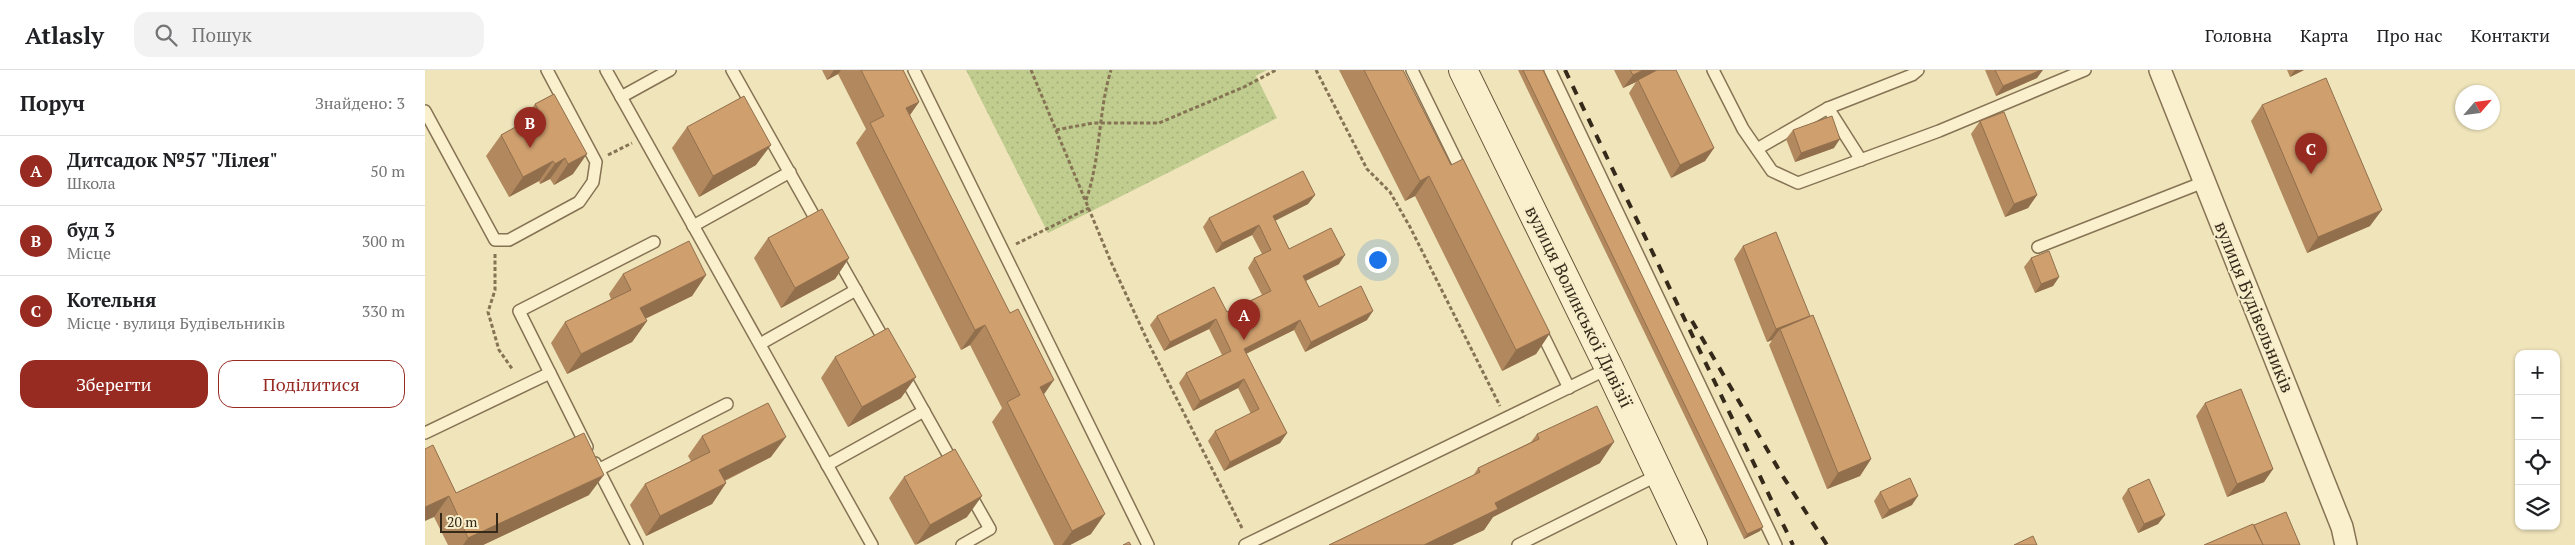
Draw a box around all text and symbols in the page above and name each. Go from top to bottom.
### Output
search box [134,12,484,57]
text: Atlasly [25,19,104,51]
icon: search [152,21,180,49]
text: Пошук [192,22,252,47]
text: Головна [2205,23,2272,47]
text: Карта [2300,23,2349,47]
text: Про нас [2377,23,2443,47]
text: Контакти [2471,23,2550,47]
north arrow [2455,85,2500,130]
text: Поруч [20,89,85,117]
text: Знайдено: 3 [315,92,405,114]
pin: B [514,107,546,148]
pin: C [2295,133,2327,174]
text: Дитсадок №57 "Лілея" [67,147,278,172]
text: A [30,160,42,182]
text: 50 m [370,160,405,182]
text: Школа [67,172,116,194]
street label: вулиця Волинської Дивізії [1520,201,1639,412]
text: буд 3 [67,217,115,242]
street label: вулиця Будівельників [2210,217,2300,396]
text: B [31,230,41,252]
text: 300 m [362,230,405,252]
text: Місце [67,242,111,264]
your location [1365,247,1391,273]
text: Котельня [67,287,156,312]
pin: A [1228,299,1260,340]
text: C [31,300,41,322]
text: 330 m [362,300,405,322]
text: Місце · вулиця Будівельників [67,312,285,334]
map controls [2515,350,2560,530]
button: + [2515,350,2560,395]
button: Зберегти [20,360,208,408]
button: Поділитися [218,360,405,408]
button: − [2515,395,2560,440]
button: locate [2515,440,2560,485]
button: layers [2515,485,2560,530]
scale bar [440,510,497,533]
text: 20 m [447,512,477,531]

